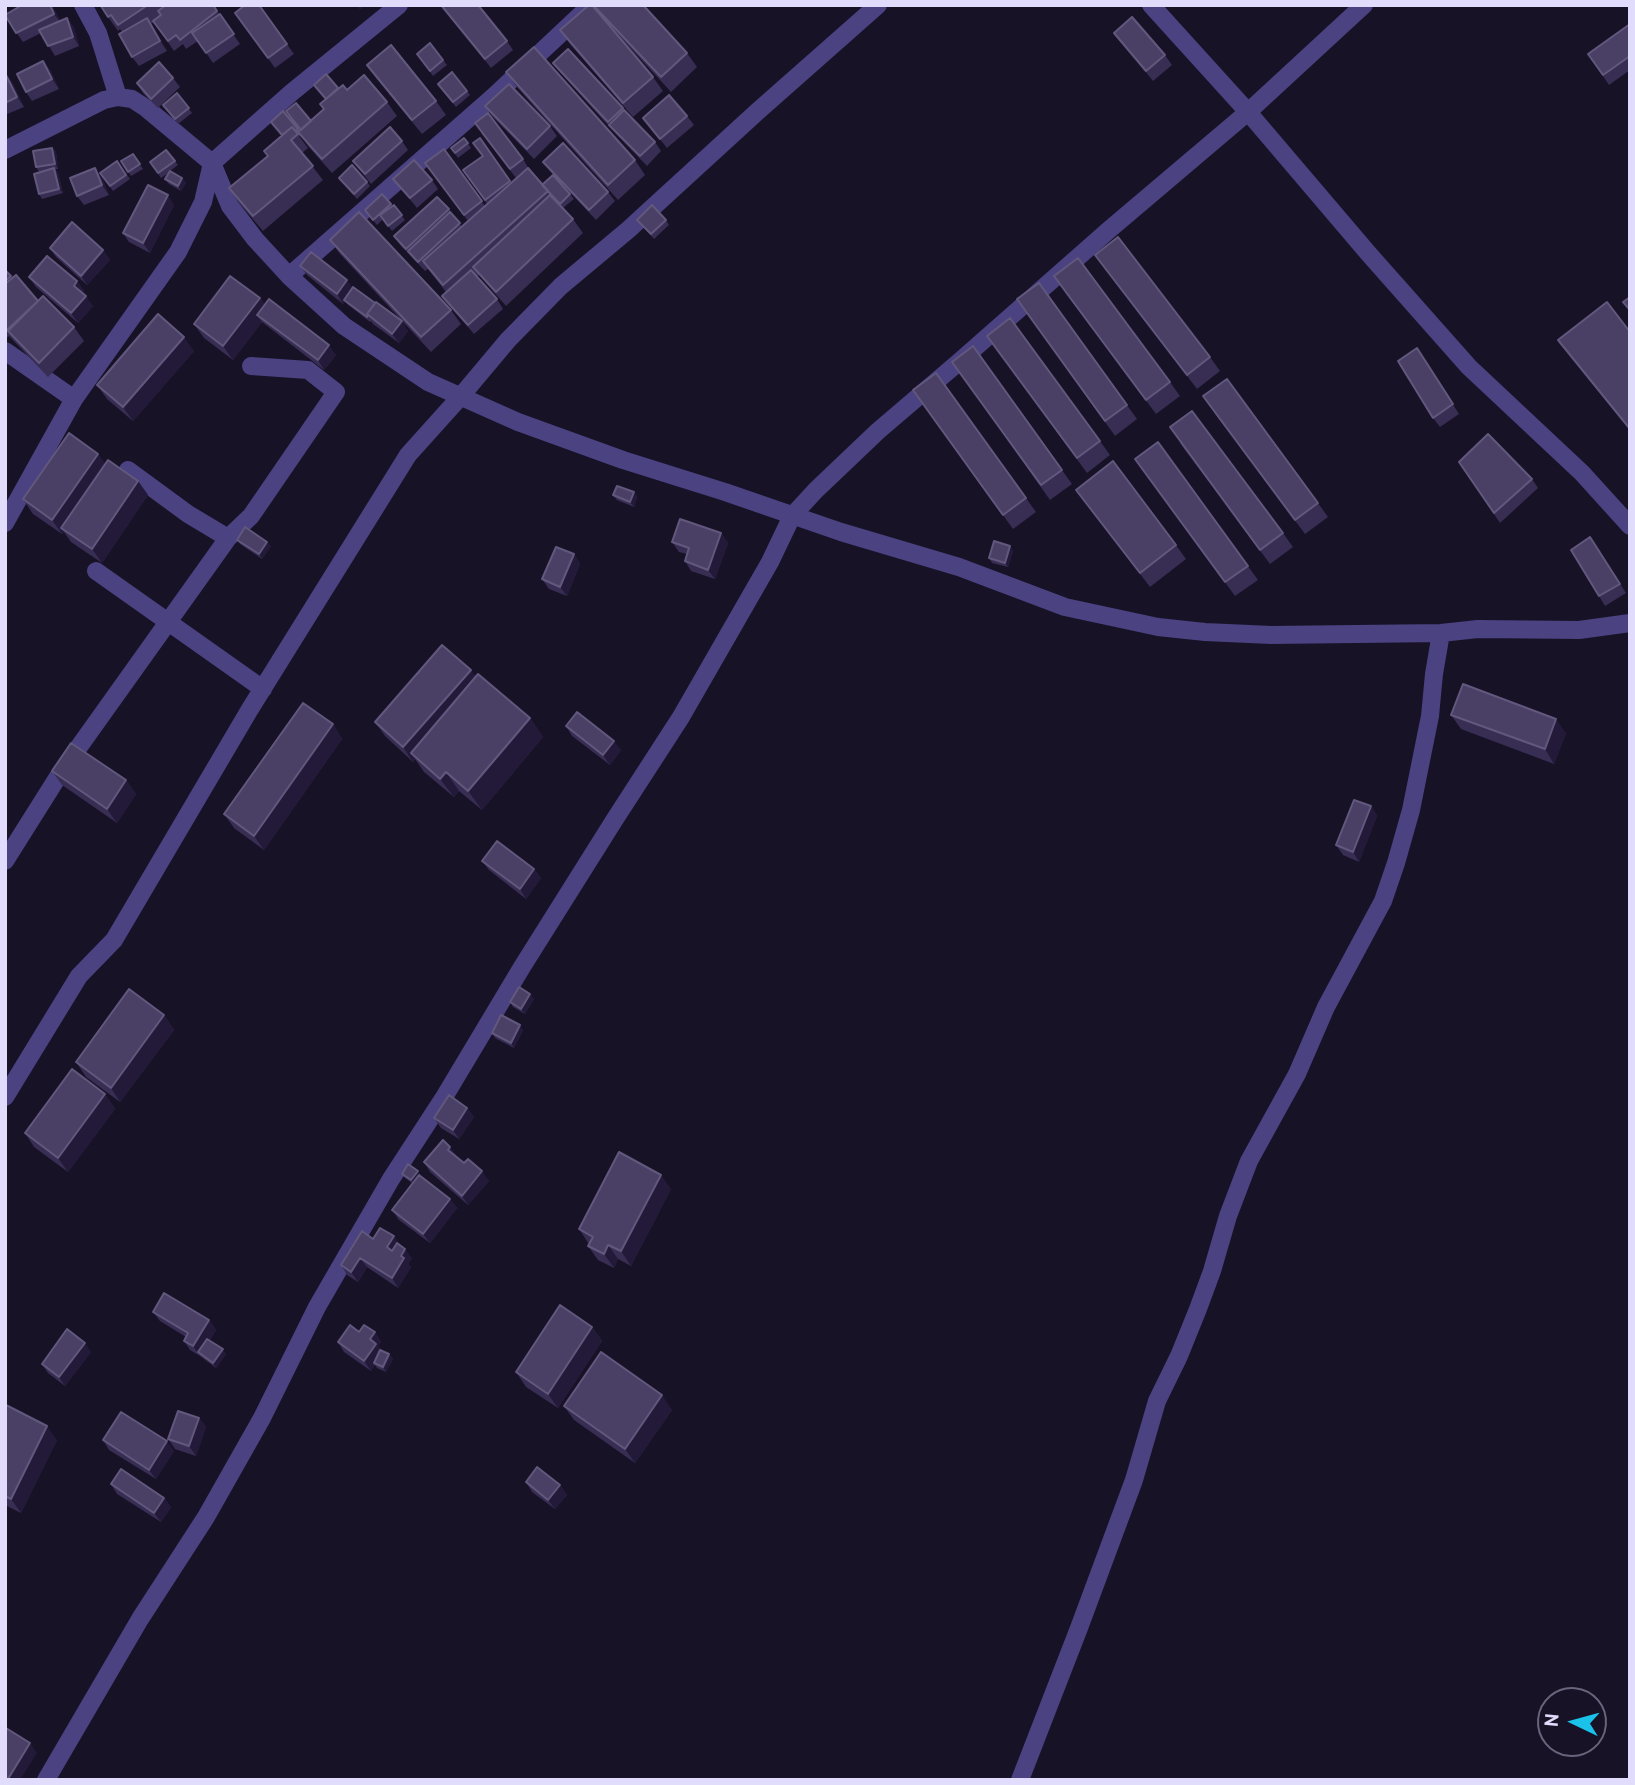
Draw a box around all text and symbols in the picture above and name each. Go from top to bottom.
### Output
north arrow [1537,1687,1607,1757]
text: N [1541,1712,1566,1728]

